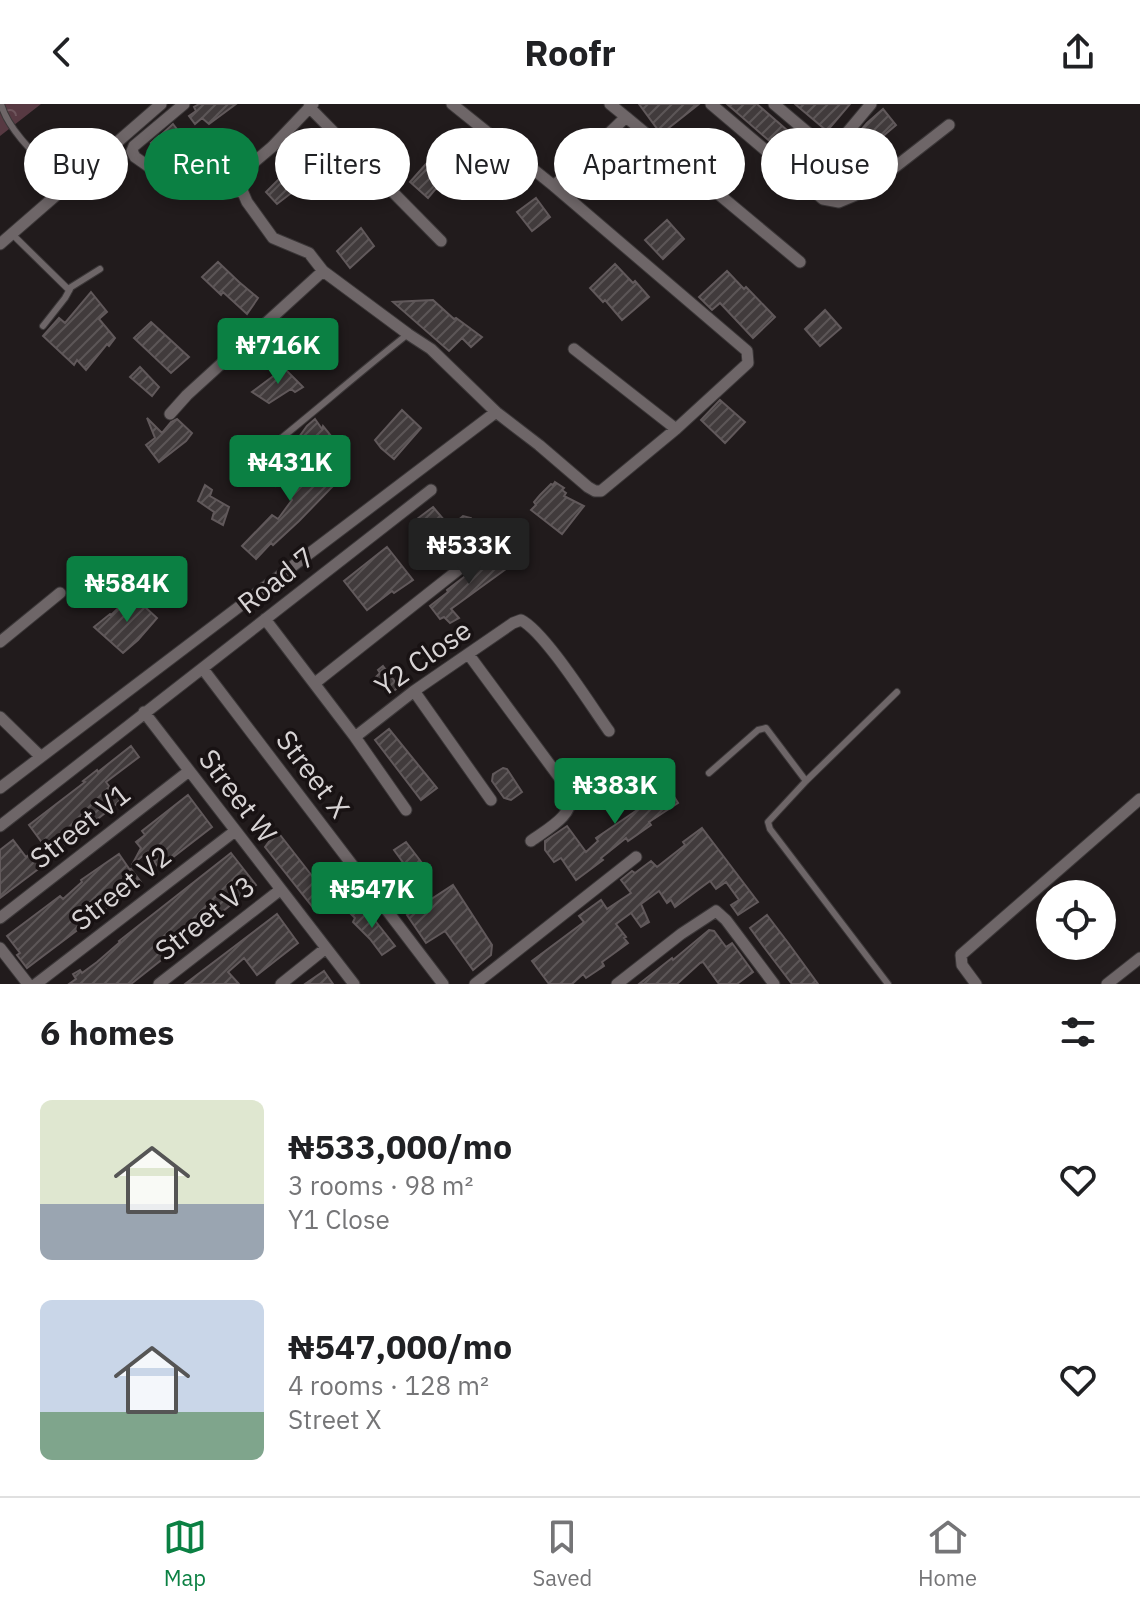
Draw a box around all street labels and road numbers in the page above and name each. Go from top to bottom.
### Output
street label: Road 7 [230,538,322,621]
street label: Y2 Close [367,611,478,704]
street label: Street X [268,722,358,825]
street label: Street W [191,741,286,850]
street label: Street V1 [22,775,137,876]
street label: Street V2 [63,837,178,938]
street label: Street V3 [147,867,262,968]

